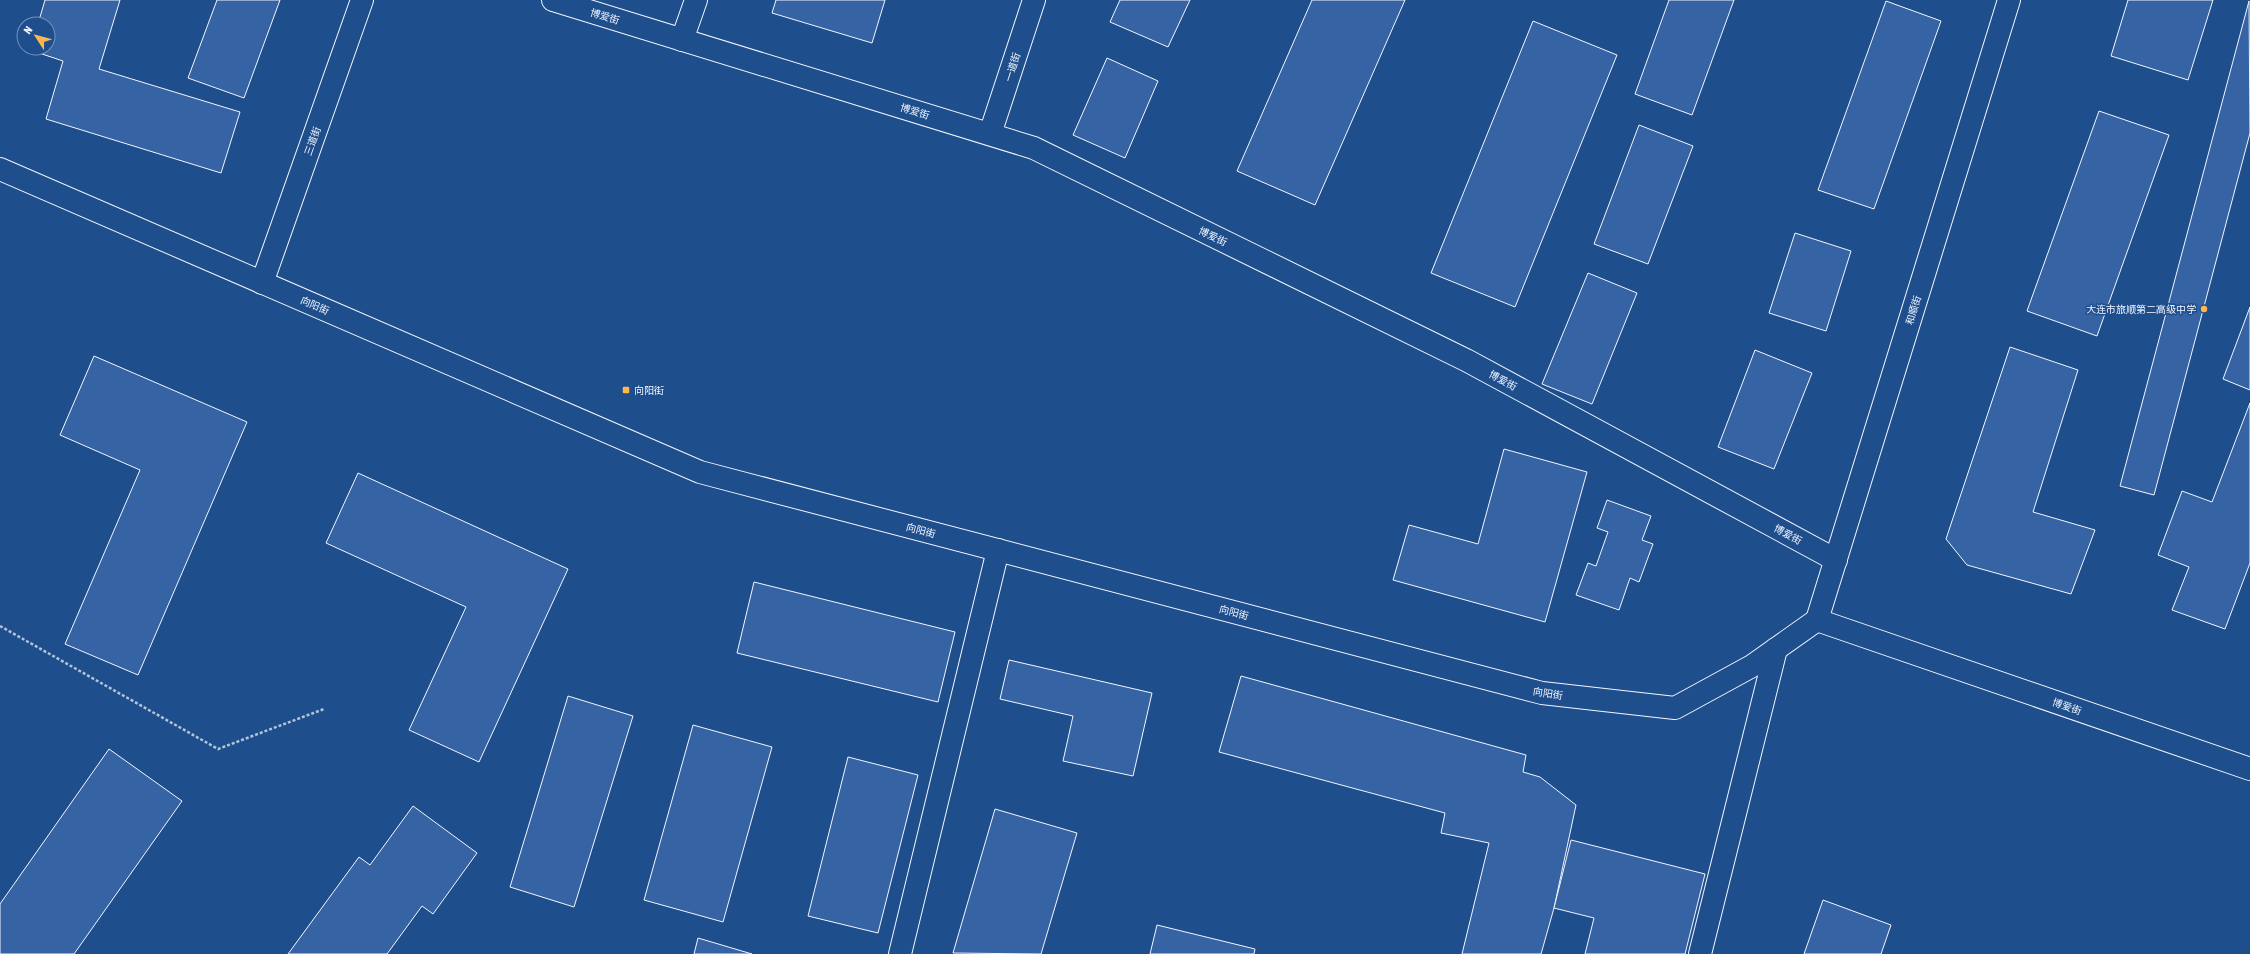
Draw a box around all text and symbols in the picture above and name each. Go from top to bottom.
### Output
street label: 博爱街 [589,7,621,26]
north arrow [16,16,56,56]
text: N [21,24,35,36]
street label: 一道街 [1003,51,1022,83]
street label: 博爱街 [899,102,931,121]
street label: 三道街 [302,125,323,157]
street label: 博爱街 [1197,225,1229,248]
street label: 和顺街 [1904,294,1923,326]
street label: 向阳街 [299,295,331,316]
place label: 大连市旅顺第二高级中学 [2086,304,2196,315]
marker: 大连市旅顺第二高级中学 [2199,304,2209,314]
street label: 博爱街 [1487,369,1519,392]
marker: 向阳街 [621,385,631,395]
place label: 向阳街 [634,385,664,396]
street label: 向阳街 [905,521,937,540]
street label: 博爱街 [1772,523,1804,546]
street label: 向阳街 [1218,603,1250,622]
street label: 向阳街 [1532,686,1564,701]
street label: 博爱街 [2051,696,2083,717]

